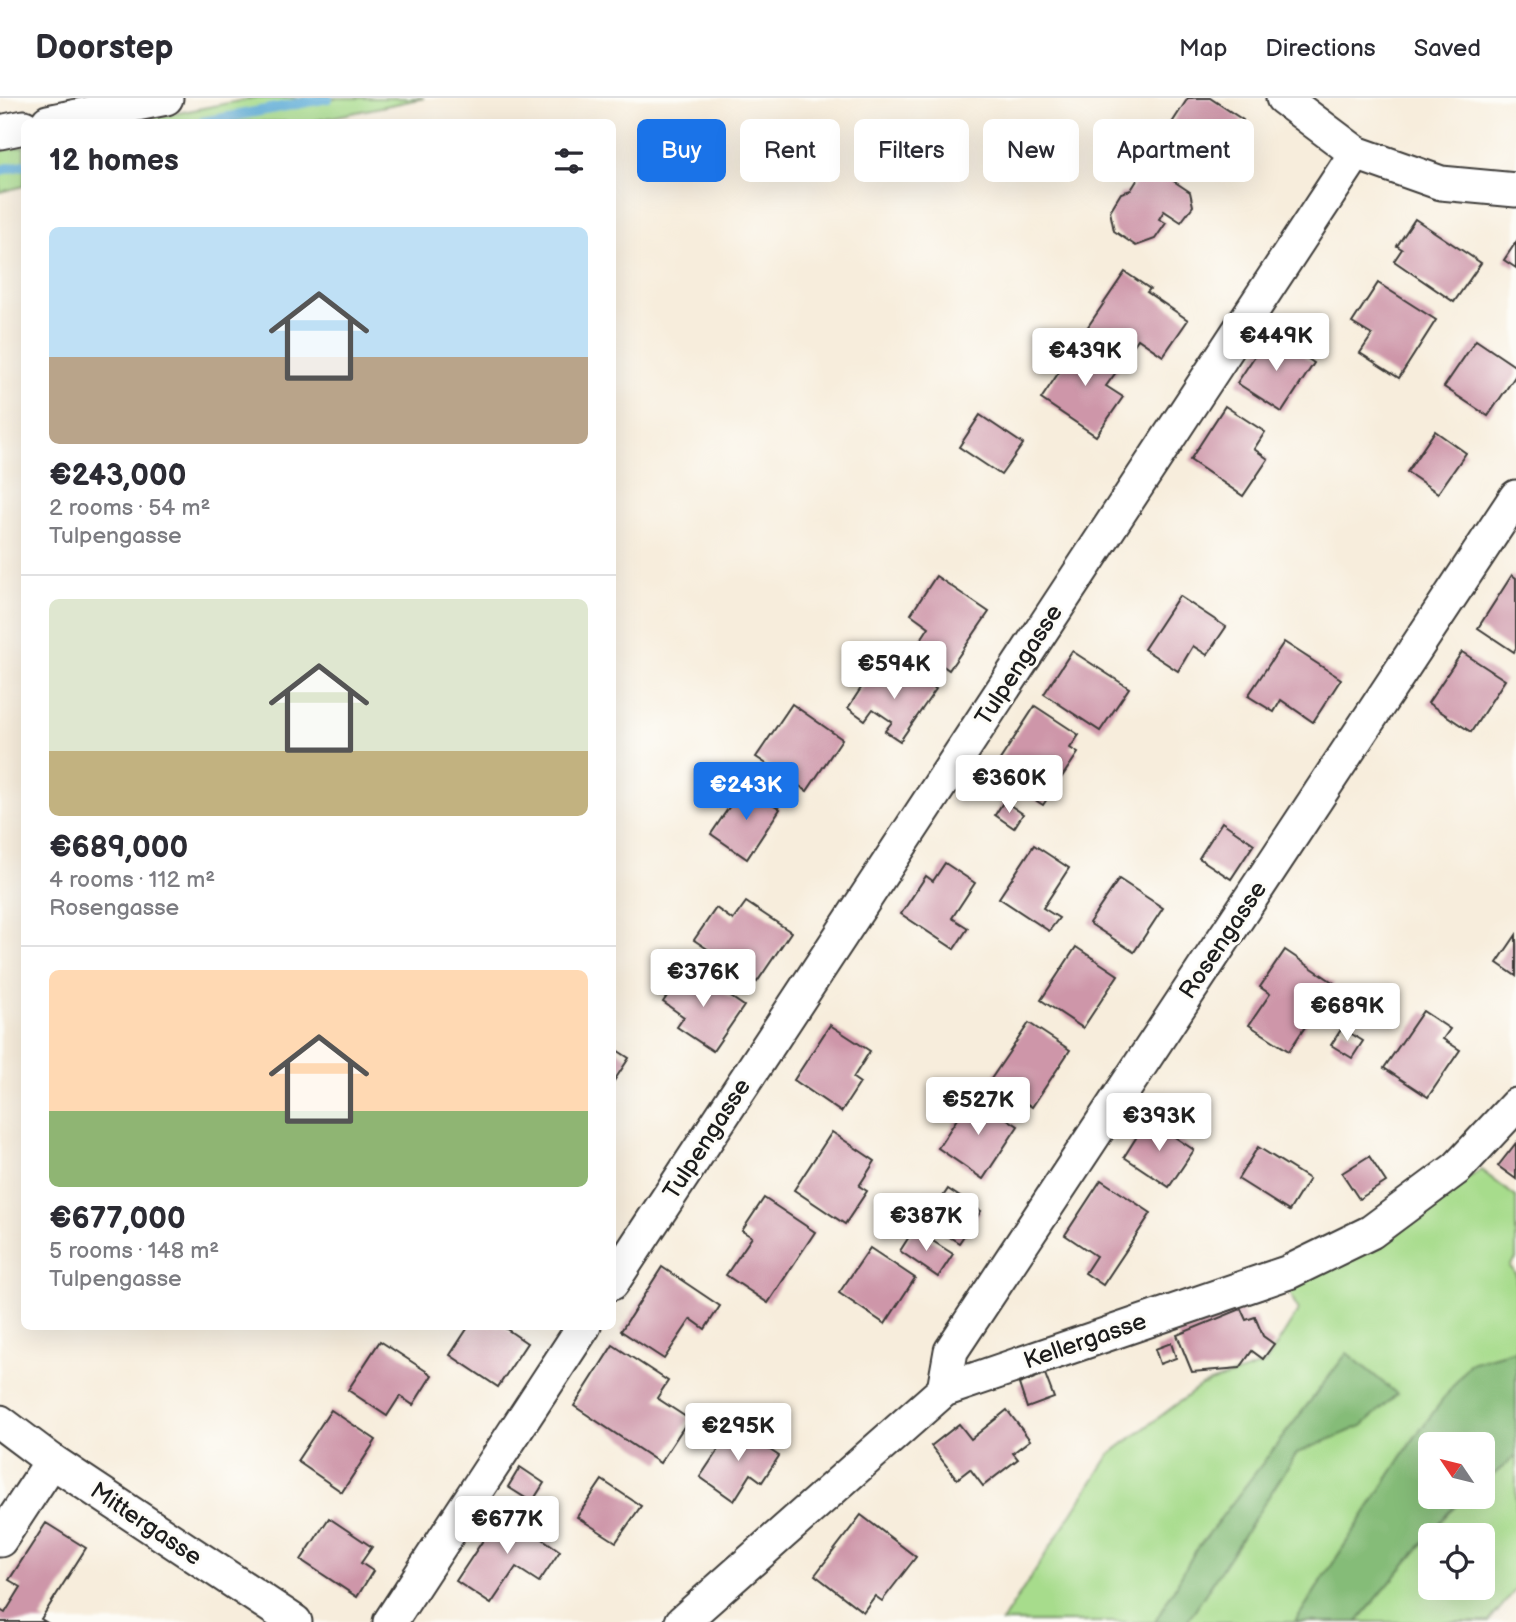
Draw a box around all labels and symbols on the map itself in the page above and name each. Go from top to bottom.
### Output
pin: €449K [1227,314,1325,373]
pin: €439K [1036,328,1134,388]
street label: Tulpengasse [969,599,1069,731]
pin: €594K [845,642,943,701]
pin: €360K [960,756,1058,815]
pin: €243K [697,762,795,822]
street label: Rosengasse [1173,876,1273,1004]
pin: €376K [654,950,752,1009]
pin: €689K [1298,984,1396,1043]
street label: Tulpengasse [657,1073,757,1205]
pin: €527K [929,1077,1027,1137]
pin: €393K [1110,1094,1208,1153]
pin: €387K [877,1194,975,1253]
street label: Kellergasse [1020,1306,1150,1376]
pin: €295K [689,1404,787,1463]
north arrow [1418,1432,1494,1508]
street label: Mittergasse [85,1476,207,1572]
pin: €677K [458,1496,556,1556]

